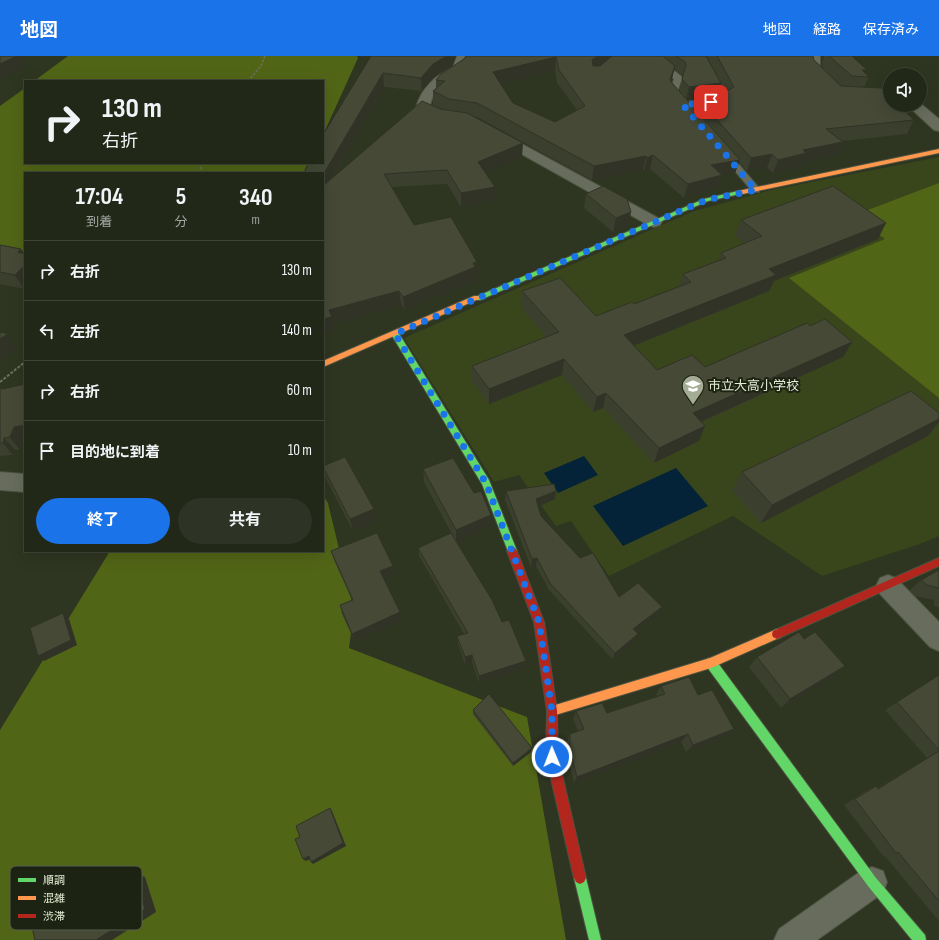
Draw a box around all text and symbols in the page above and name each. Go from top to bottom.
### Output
text: 地図 [20,19,58,42]
text: 地図 [763,21,791,38]
text: 経路 [813,21,841,38]
text: 保存済み [863,21,919,38]
map controls [883,68,927,112]
button: sound [883,68,927,112]
pin [694,85,728,119]
icon: arrive [700,91,722,113]
text: 130 m [102,92,162,125]
icon: right [36,96,88,148]
text: 右折 [102,131,138,152]
text: 17:04 [76,182,123,211]
text: 5 [176,182,186,211]
text: 340 [239,183,272,212]
text: m [252,212,260,228]
text: 到着 [86,214,112,230]
text: 分 [175,214,188,230]
icon: right [36,260,58,282]
text: 130 m [282,261,312,280]
text: 右折 [70,263,100,282]
icon: left [36,320,58,342]
text: 140 m [282,321,312,340]
text: 左折 [70,323,100,342]
school or university icon: 市立大高小学校 [680,373,706,406]
place label: 市立大高小学校 [708,378,799,394]
icon: right [36,380,58,402]
text: 60 m [287,381,312,400]
text: 右折 [70,383,100,402]
icon: arrive [36,440,58,462]
text: 10 m [288,441,312,460]
text: 目的地に到着 [70,443,160,462]
button: 終了 [36,498,170,544]
button: 共有 [178,498,312,544]
position arrow [531,736,573,778]
legend [10,866,142,930]
text: 順調 [43,874,65,887]
text: 混雑 [43,892,65,905]
text: 渋滞 [43,910,65,923]

